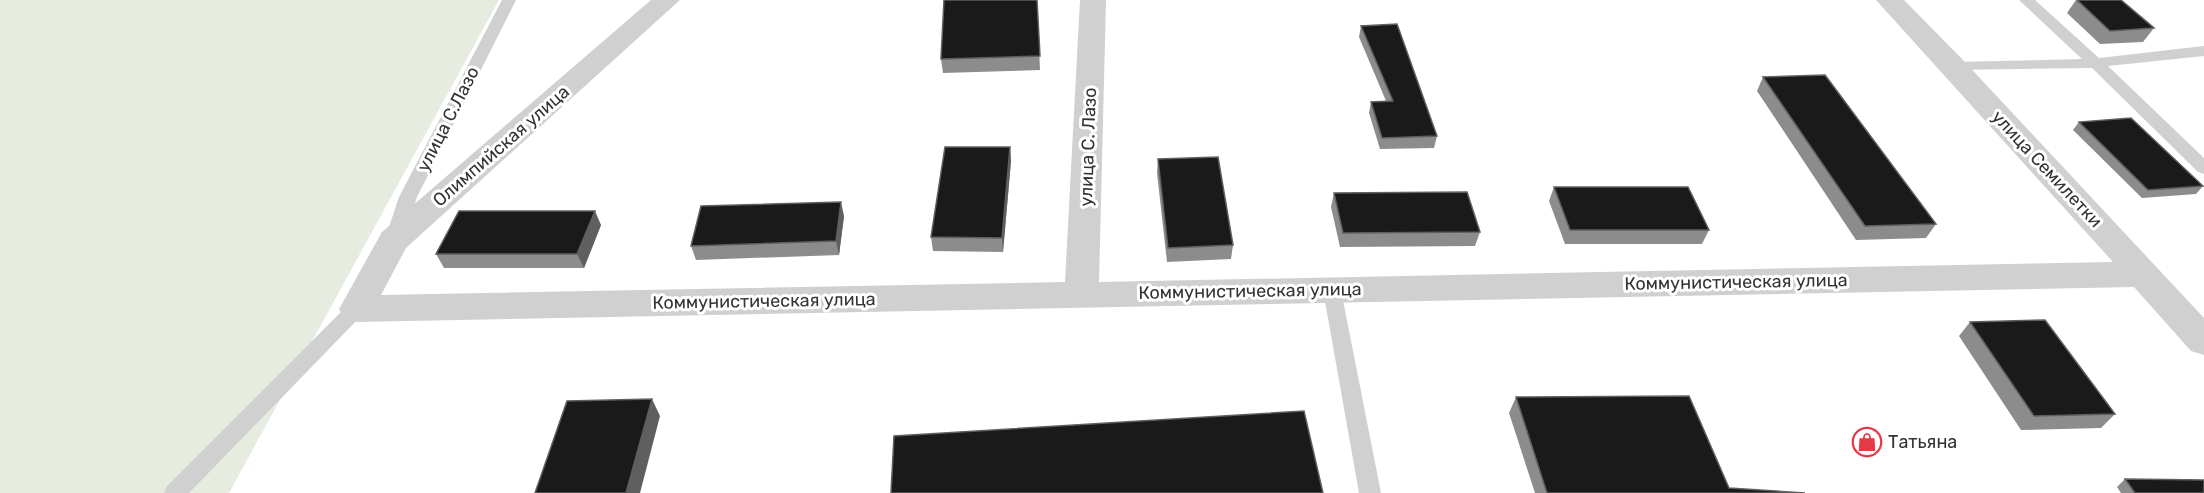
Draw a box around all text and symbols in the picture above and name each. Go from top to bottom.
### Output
street label: улица С.Лазо [412,63,484,175]
street label: Олимпийская улица [428,81,574,211]
street label: улица С. Лазо [1075,87,1101,207]
street label: улица Семилетки [1987,106,2107,232]
street label: Коммунистическая улица [1624,269,1848,295]
street label: Коммунистическая улица [1138,278,1362,304]
street label: Коммунистическая улица [652,288,876,314]
shop icon: Татьяна [1851,426,1883,458]
place label: Татьяна [1888,431,1957,453]

